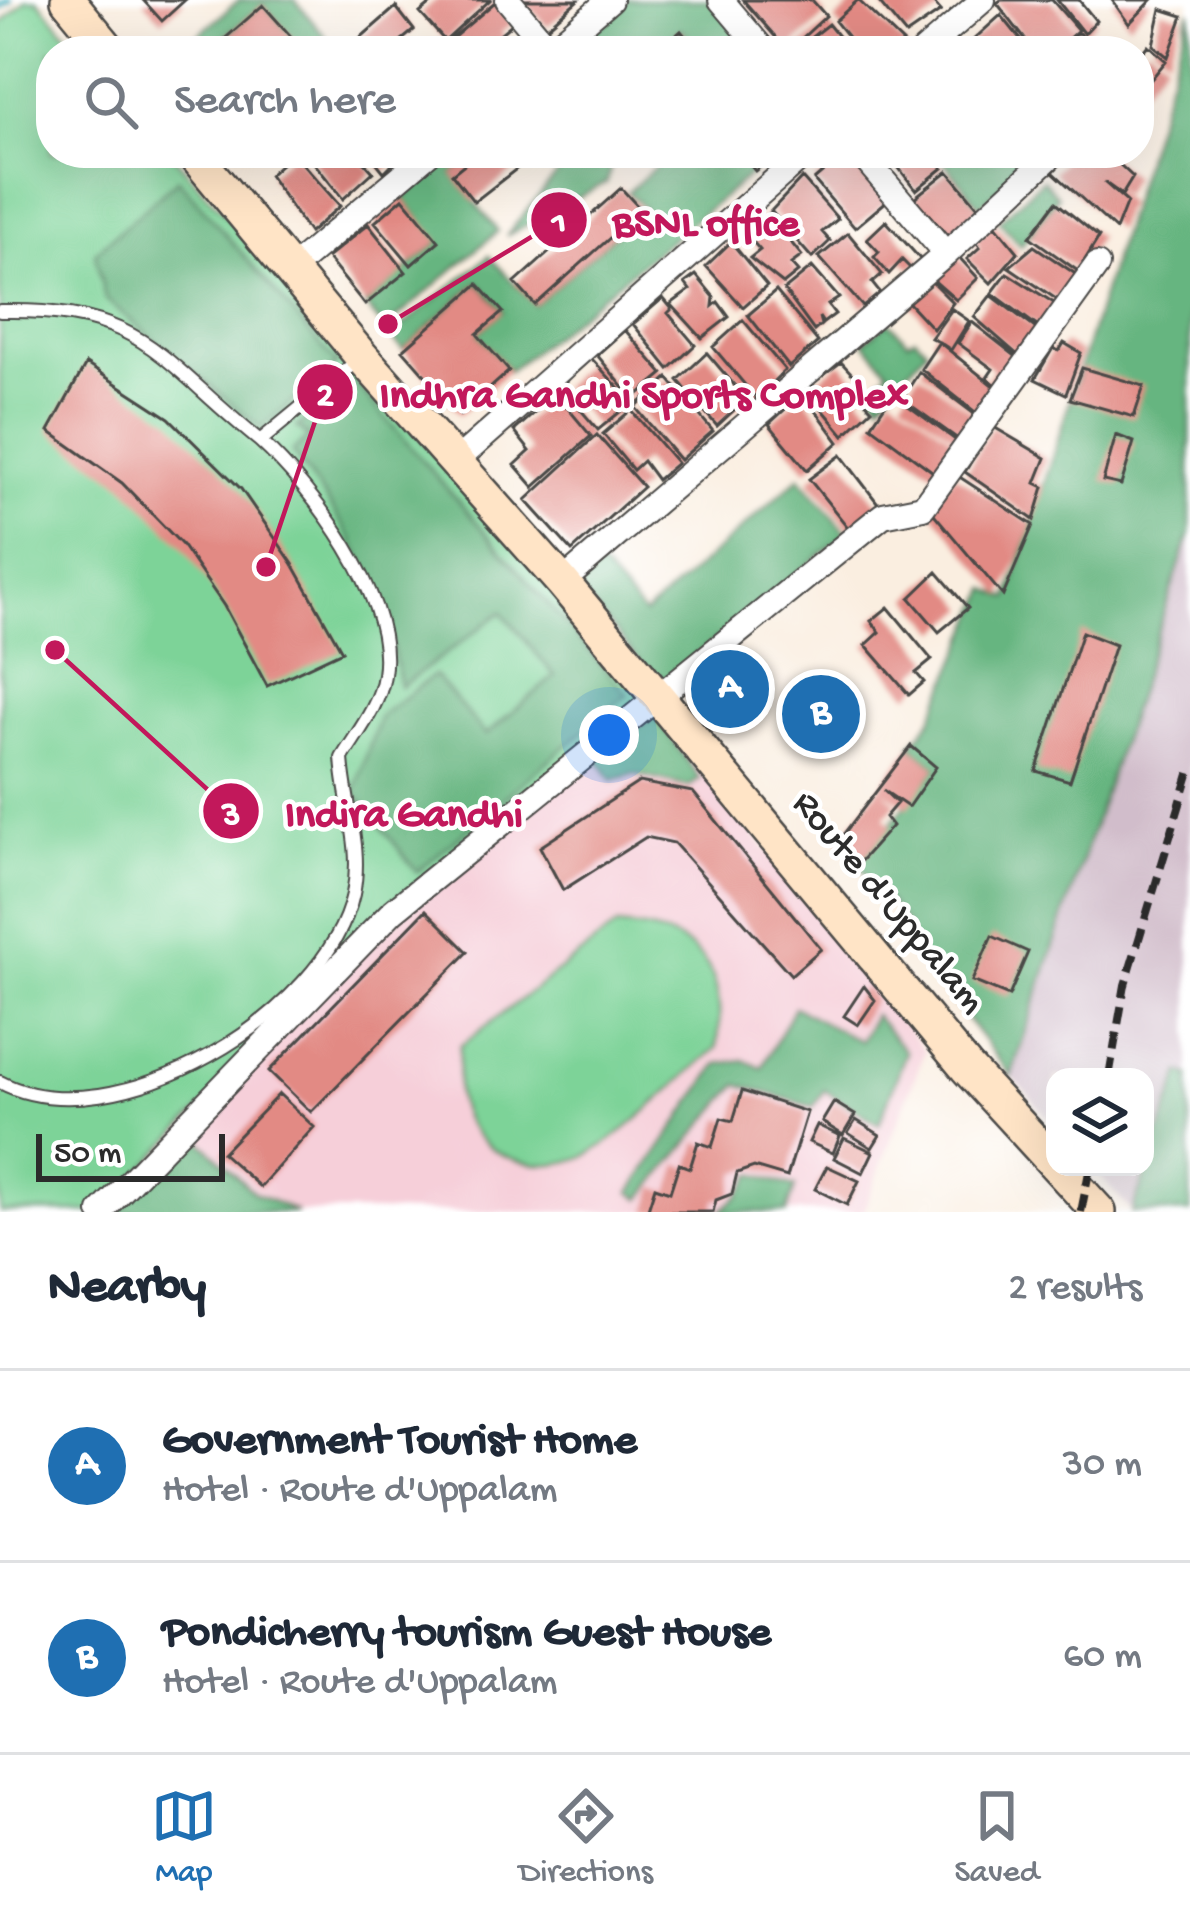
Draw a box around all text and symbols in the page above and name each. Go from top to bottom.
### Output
search box [36,36,1154,168]
icon: search [78,69,144,135]
text: Search here [174,76,396,129]
callout: BSNL office [529,181,824,259]
text: BSNL office [611,202,800,251]
text: 1 [550,204,566,247]
callout: Indhra Gandhi Sports Complex [295,353,932,431]
text: Indhra Gandhi Sports Complex [380,374,909,423]
text: 2 [316,376,334,419]
pin: A [691,644,769,734]
pin: B [782,669,860,759]
your location [579,705,639,765]
callout: Indira Gandhi [201,772,547,850]
street label: Route d'Uppalam [780,783,994,1025]
text: Indira Gandhi [285,793,523,842]
text: 3 [221,795,240,838]
map controls [1046,1068,1154,1176]
button: layers [1046,1068,1154,1176]
scale bar [36,1128,225,1181]
text: 50 m [54,1136,121,1174]
text: Nearby [48,1260,206,1320]
text: 2 results [1008,1267,1142,1313]
text: Government Tourist Home [162,1416,637,1469]
text: A [75,1443,99,1489]
text: 30 m [1063,1443,1142,1489]
text: Hotel · Route d'Uppalam [162,1469,557,1515]
text: Pondicherry tourism Guest House [162,1608,771,1661]
text: B [77,1635,97,1681]
text: 60 m [1063,1635,1142,1681]
text: Hotel · Route d'Uppalam [162,1661,557,1707]
tab: Map [151,1783,217,1893]
tab: Directions [519,1783,653,1893]
tab: Saved [955,1783,1039,1893]

